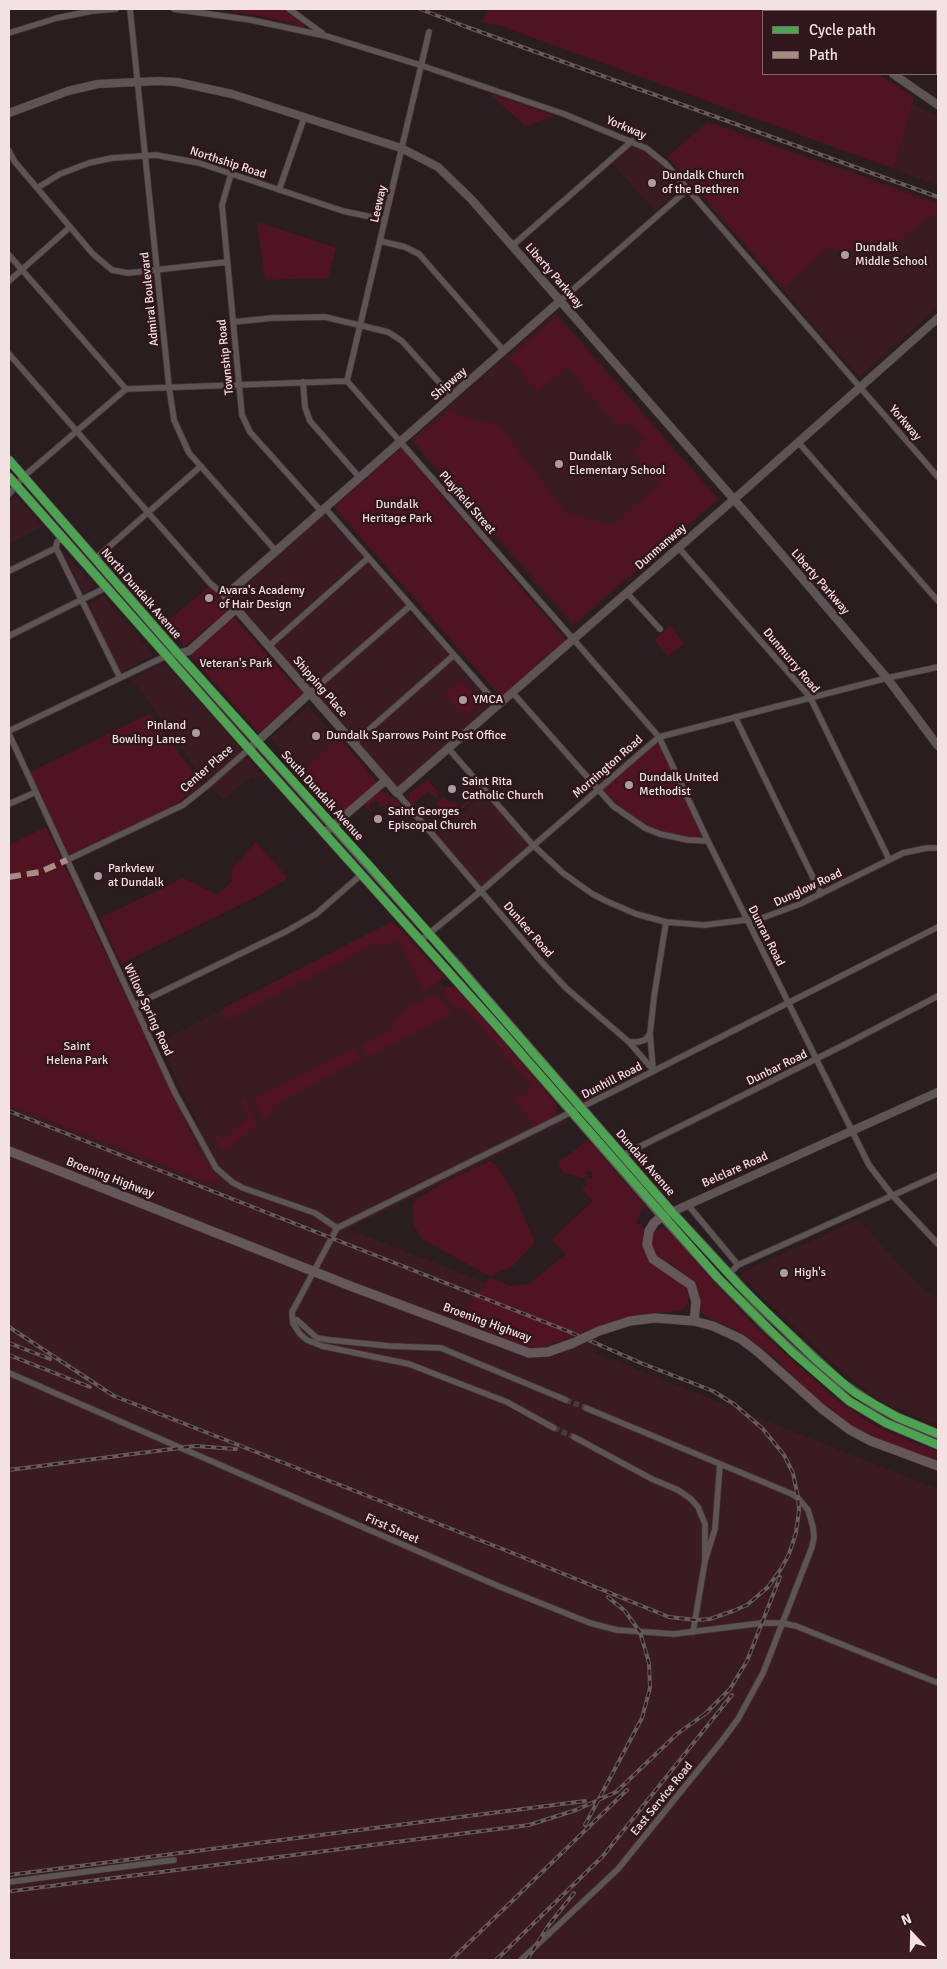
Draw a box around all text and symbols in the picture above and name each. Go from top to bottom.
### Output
legend [762,10,937,75]
text: Cycle path [809,21,876,39]
text: Path [809,46,838,64]
street label: Yorkway [604,113,648,143]
street label: Northship Road [188,144,268,182]
place label: Dundalk Church of the Brethren [662,169,744,197]
marker: Dundalk Church of the Brethren [646,177,658,189]
street label: Leeway [368,184,390,224]
street label: Liberty Parkway [522,240,586,312]
place label: Dundalk Middle School [855,241,928,269]
marker: Dundalk Middle School [839,249,851,261]
street label: Admiral Boulevard [138,251,162,347]
street label: Township Road [215,318,237,396]
street label: Shipway [428,364,470,404]
street label: Yorkway [886,402,924,444]
place label: Dundalk Elementary School [569,450,665,478]
marker: Dundalk Elementary School [553,458,565,470]
street label: Playfield Street [436,469,498,537]
park label: Dundalk Heritage Park [362,498,432,526]
street label: Dunmanway [633,521,689,573]
street label: North Dundalk Avenue [98,546,184,642]
street label: Liberty Parkway [788,546,852,618]
place label: Avara's Academy of Hair Design [219,584,305,612]
marker: Avara's Academy of Hair Design [203,592,215,604]
street label: Dunmurry Road [760,626,822,696]
street label: Shipping Place [290,654,350,720]
park label: Veteran's Park [200,657,272,671]
place label: YMCA [473,693,503,707]
marker: YMCA [457,694,469,706]
place label: Pinland Bowling Lanes [112,719,186,747]
marker: Pinland Bowling Lanes [190,727,202,739]
place label: Dundalk Sparrows Point Post Office [326,729,506,743]
marker: Dundalk Sparrows Point Post Office [310,730,322,742]
street label: Mornington Road [570,733,646,801]
street label: Center Place [178,742,236,796]
street label: South Dundalk Avenue [278,748,366,844]
place label: Dundalk United Methodist [639,771,719,799]
place label: Saint Rita Catholic Church [462,775,544,803]
marker: Dundalk United Methodist [623,779,635,791]
marker: Saint Rita Catholic Church [446,783,458,795]
place label: Saint Georges Episcopal Church [388,805,477,833]
marker: Saint Georges Episcopal Church [372,813,384,825]
place label: Parkview at Dundalk [108,862,164,890]
street label: Dunglow Road [772,866,844,910]
marker: Parkview at Dundalk [92,870,104,882]
street label: Dunleer Road [500,899,556,961]
street label: Dunran Road [745,903,787,969]
street label: Willow Spring Road [120,962,176,1058]
park label: Saint Helena Park [46,1040,108,1068]
street label: Dunbar Road [744,1047,810,1089]
street label: Dunhill Road [579,1060,645,1102]
street label: Dundalk Avenue [612,1127,678,1199]
street label: Belclare Road [700,1149,770,1191]
street label: Broening Highway [64,1155,156,1201]
place label: High's [794,1266,826,1280]
marker: High's [778,1267,790,1279]
street label: Broening Highway [441,1300,533,1346]
street label: First Street [363,1511,421,1547]
street label: East Service Road [628,1759,696,1839]
north arrow [887,1909,937,1959]
text: N [899,1910,914,1929]

